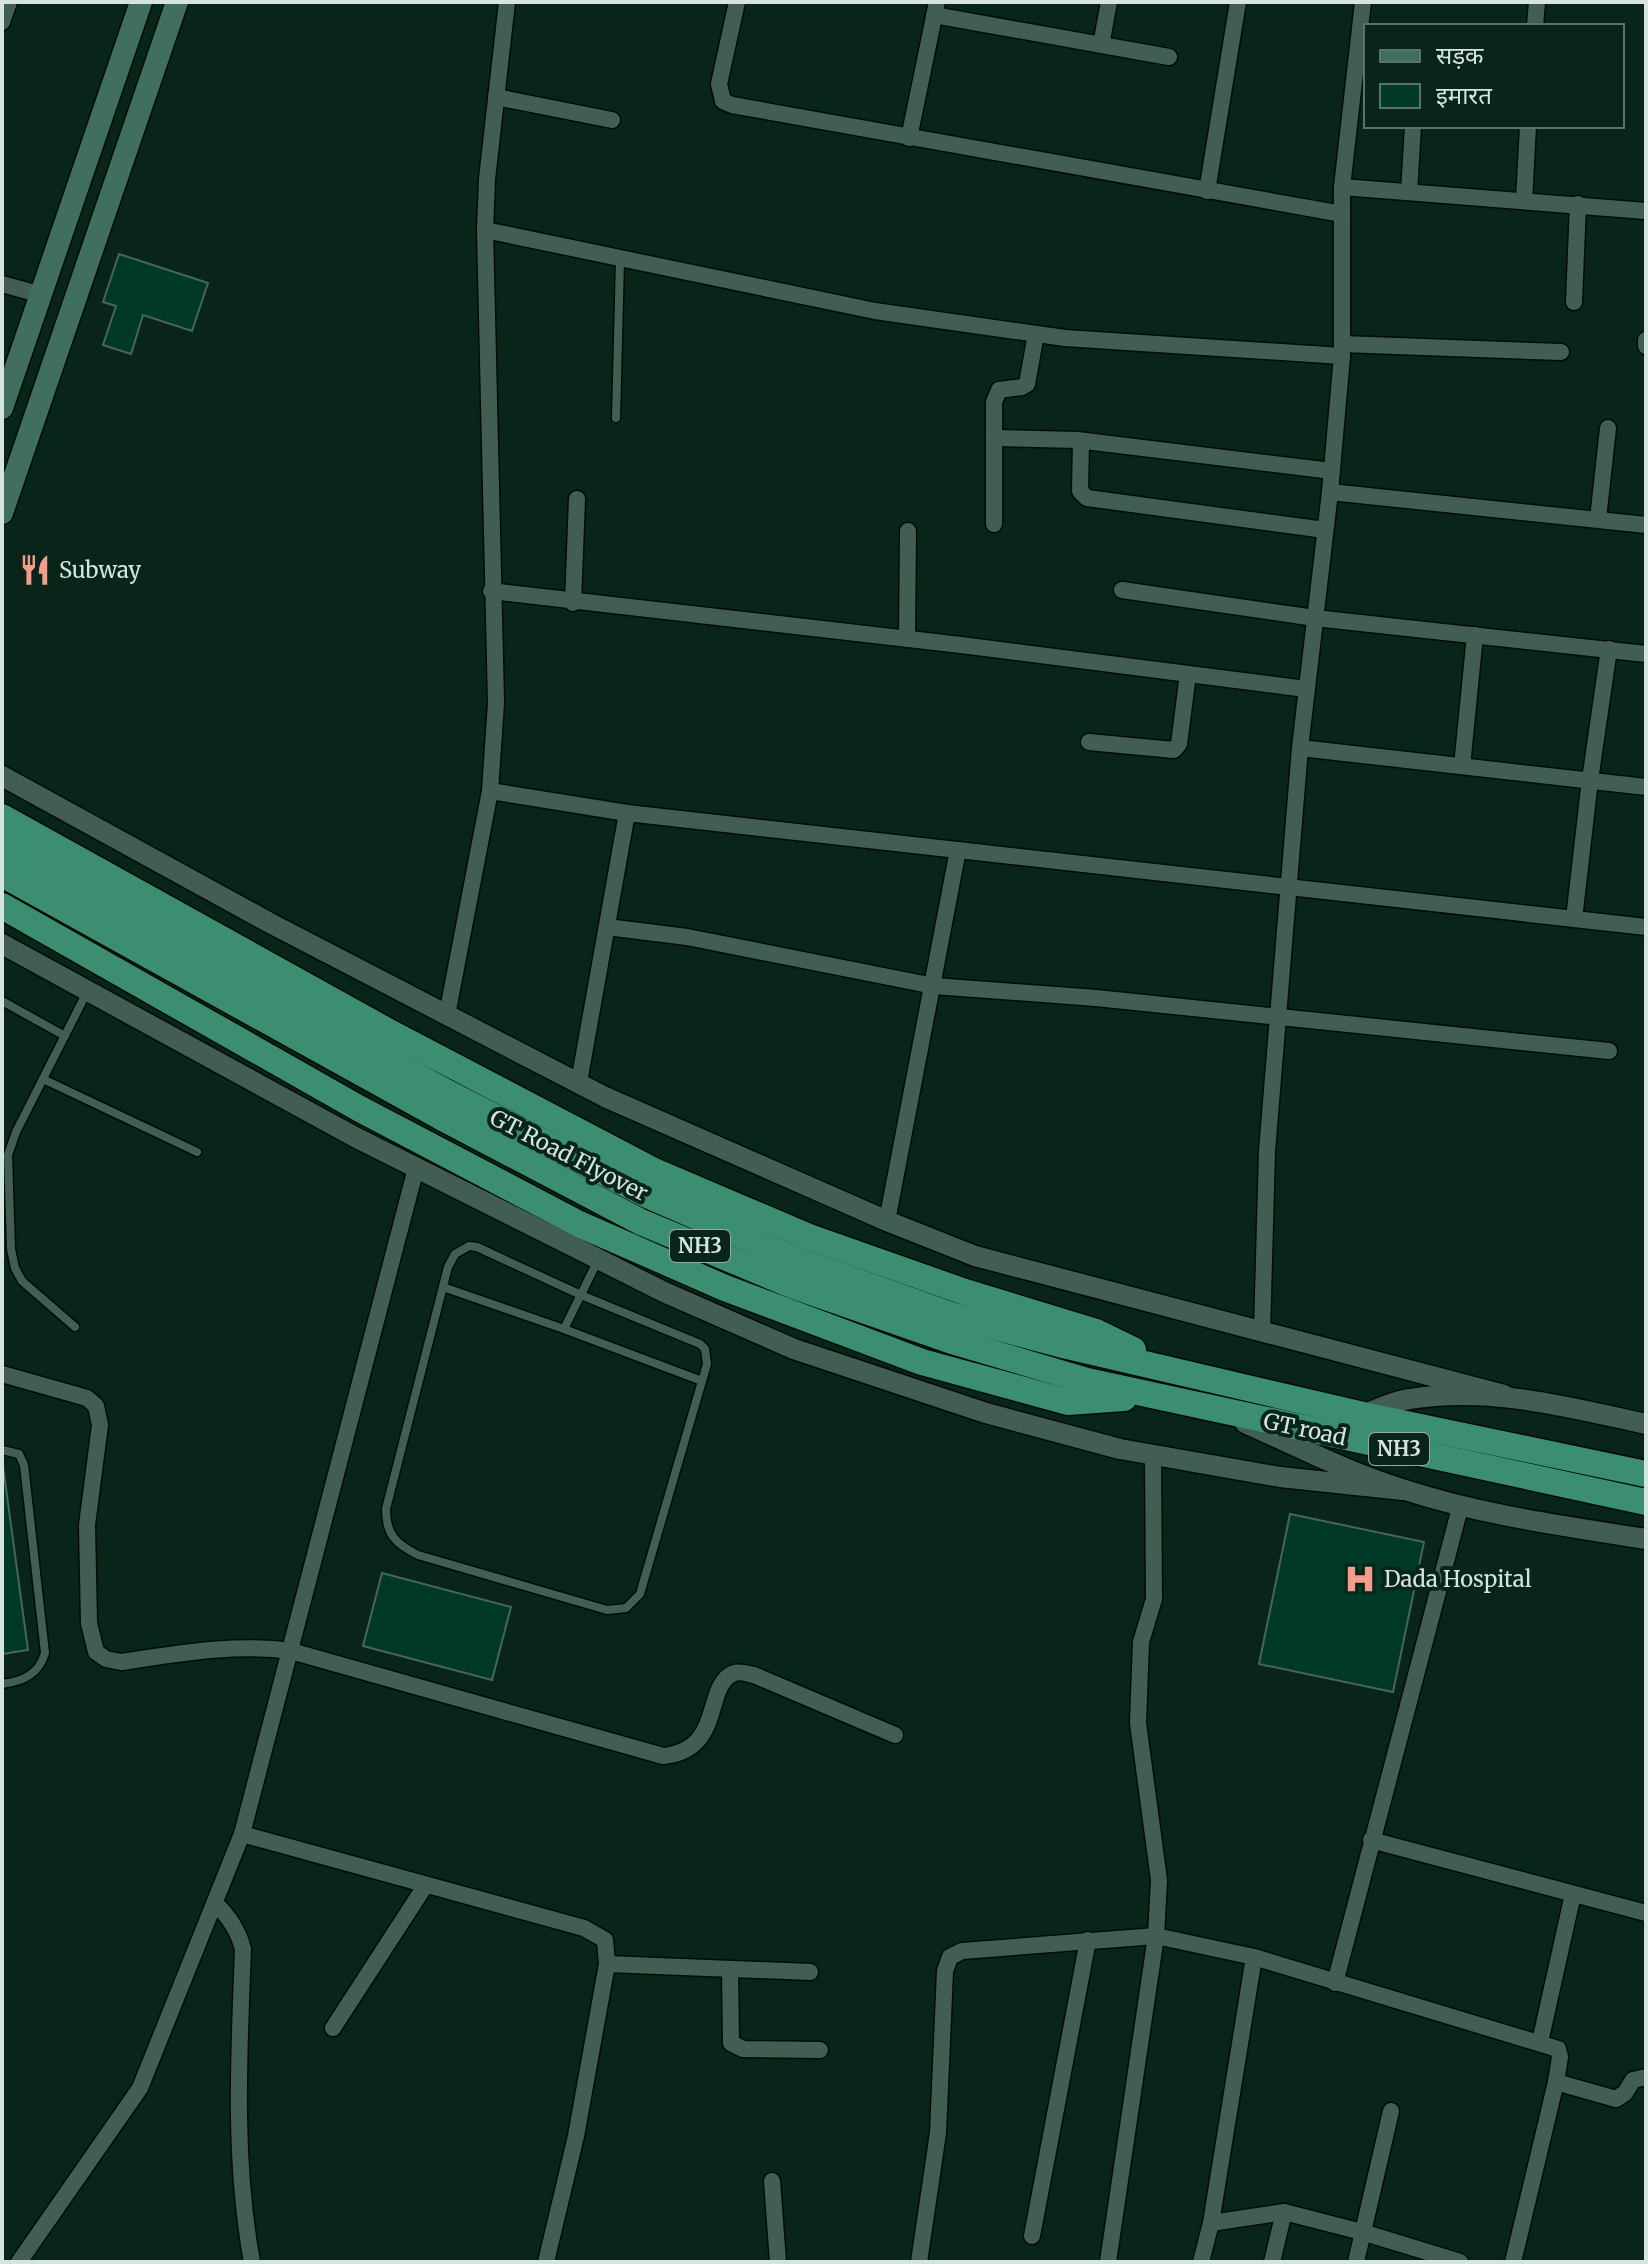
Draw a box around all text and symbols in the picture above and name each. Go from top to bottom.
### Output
legend [1364,24,1624,128]
text: सड़क [1436,40,1484,71]
text: इमारत [1436,80,1493,111]
restaurant icon: Subway [18,553,52,587]
place label: Subway [59,556,141,584]
street label: GT Road Flyover [485,1103,653,1207]
road number: NH3 [670,1230,730,1262]
street label: GT road [1261,1407,1349,1451]
road number: NH3 [1369,1433,1429,1465]
hospital icon: Dada Hospital [1343,1562,1377,1596]
place label: Dada Hospital [1384,1565,1532,1593]

